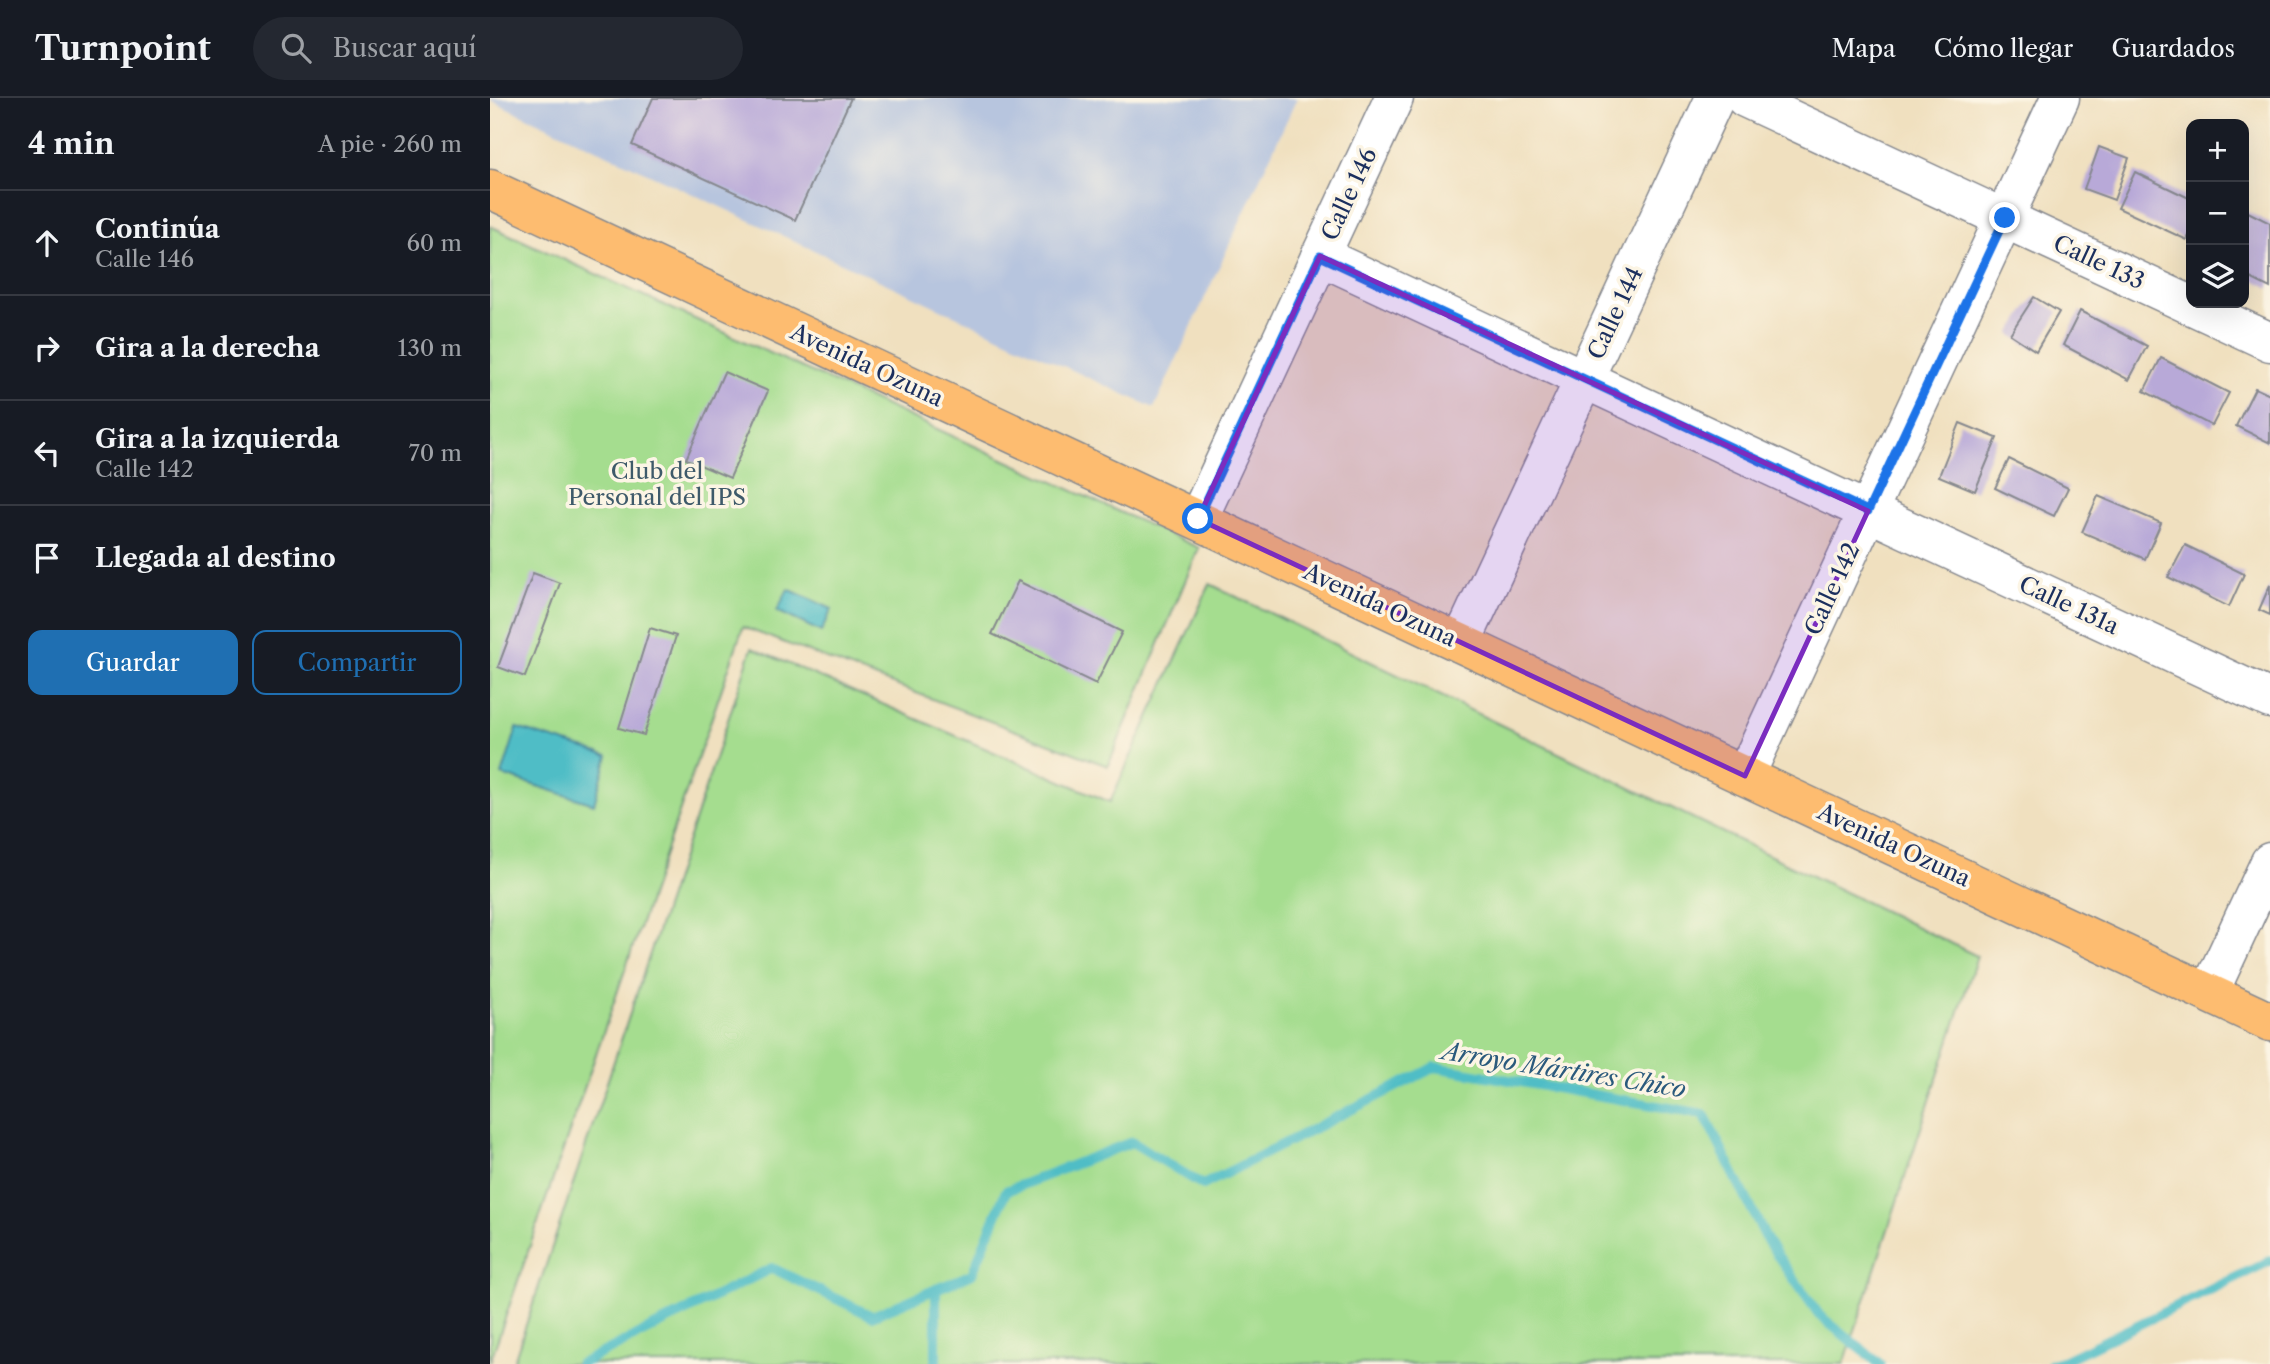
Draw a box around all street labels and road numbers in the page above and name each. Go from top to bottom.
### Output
street label: Calle 146 [1315,143,1383,245]
street label: Calle 133 [2049,229,2149,295]
street label: Calle 144 [1581,262,1649,364]
street label: Avenida Ozuna [785,317,949,413]
street label: Calle 142 [1798,538,1866,640]
street label: Avenida Ozuna [1298,557,1462,653]
street label: Calle 131a [2015,570,2124,641]
street label: Avenida Ozuna [1812,797,1976,893]

